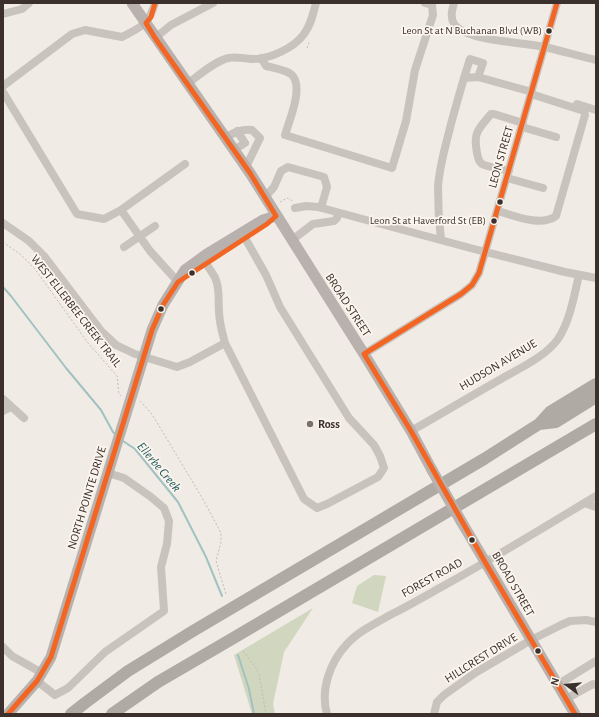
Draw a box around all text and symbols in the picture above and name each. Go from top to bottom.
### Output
place label: Leon St at N Buchanan Blvd (WB) [402,24,542,38]
marker: Leon St at N Buchanan Blvd (WB) [544,26,554,36]
street label: LEON STREET [485,124,517,190]
unlabelled marker [495,197,505,207]
place label: Leon St at Haverford St (EB) [370,214,486,228]
marker: Leon St at Haverford St (EB) [489,216,499,226]
street label: WEST ELLERBEE CREEK TRAIL [28,252,124,370]
unlabelled marker [187,268,197,278]
street label: BROAD STREET [322,271,374,339]
unlabelled marker [156,304,166,314]
street label: HUDSON AVENUE [457,336,539,394]
place label: Ross [318,417,340,431]
marker: Ross [305,419,315,429]
water label: Ellerbe Creek [134,439,184,495]
street label: NORTH POINTE DRIVE [65,445,109,551]
unlabelled marker [467,535,477,545]
street label: BROAD STREET [489,549,537,619]
street label: FOREST ROAD [399,555,465,601]
street label: HILLCREST DRIVE [442,630,520,686]
unlabelled marker [533,646,543,656]
north arrow [547,665,587,705]
text: N [549,676,561,687]

